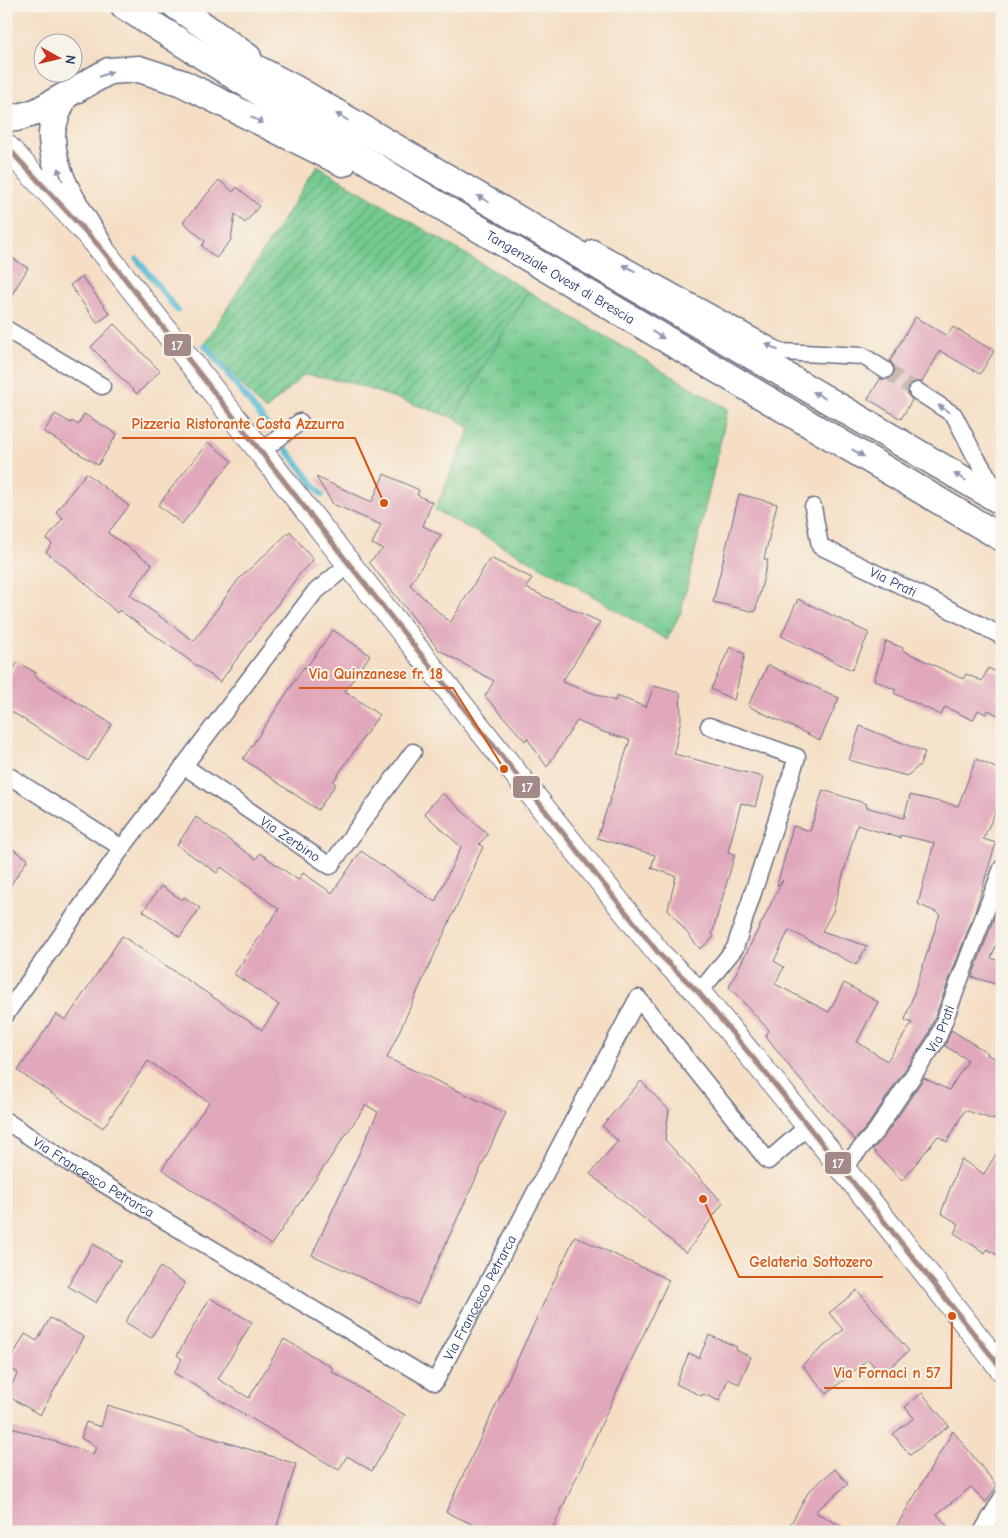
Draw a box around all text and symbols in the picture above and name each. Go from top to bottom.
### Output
north arrow [32,32,82,82]
text: N [61,54,79,65]
one-way arrow [99,70,114,78]
one-way arrow [336,112,349,121]
one-way arrow [250,116,264,124]
one-way arrow [56,166,64,181]
one-way arrow [476,194,489,203]
street label: Tangenziale Ovest di Brescia [483,227,638,328]
one-way arrow [623,264,636,273]
one-way arrow [652,330,665,339]
line badge: 17 [163,333,192,357]
text: 17 [171,337,184,354]
one-way arrow [765,342,778,351]
one-way arrow [813,391,826,400]
one-way arrow [938,404,951,414]
callout: Pizzeria Ristorante Costa Azzurra [122,408,355,438]
text: Pizzeria Ristorante Costa Azzurra [131,415,345,433]
one-way arrow [852,448,865,457]
one-way arrow [953,473,966,482]
street label: Via Prati [867,563,919,601]
callout: Via Quinzanese fr. 18 [299,658,453,688]
text: Via Quinzanese fr. 18 [309,665,443,683]
line badge: 17 [512,775,541,799]
text: 17 [521,779,534,796]
street label: Via Zerbino [257,813,323,866]
street label: Via Prati [923,1003,958,1056]
street label: Via Francesco Petrarca [30,1133,157,1221]
line badge: 17 [824,1151,852,1175]
text: 17 [832,1155,845,1172]
street label: Via Francesco Petrarca [440,1232,520,1363]
callout: Gelateria Sottozero [739,1247,883,1277]
text: Gelateria Sottozero [749,1253,873,1271]
callout: Via Fornaci n 57 [824,1358,951,1388]
text: Via Fornaci n 57 [833,1364,941,1382]

